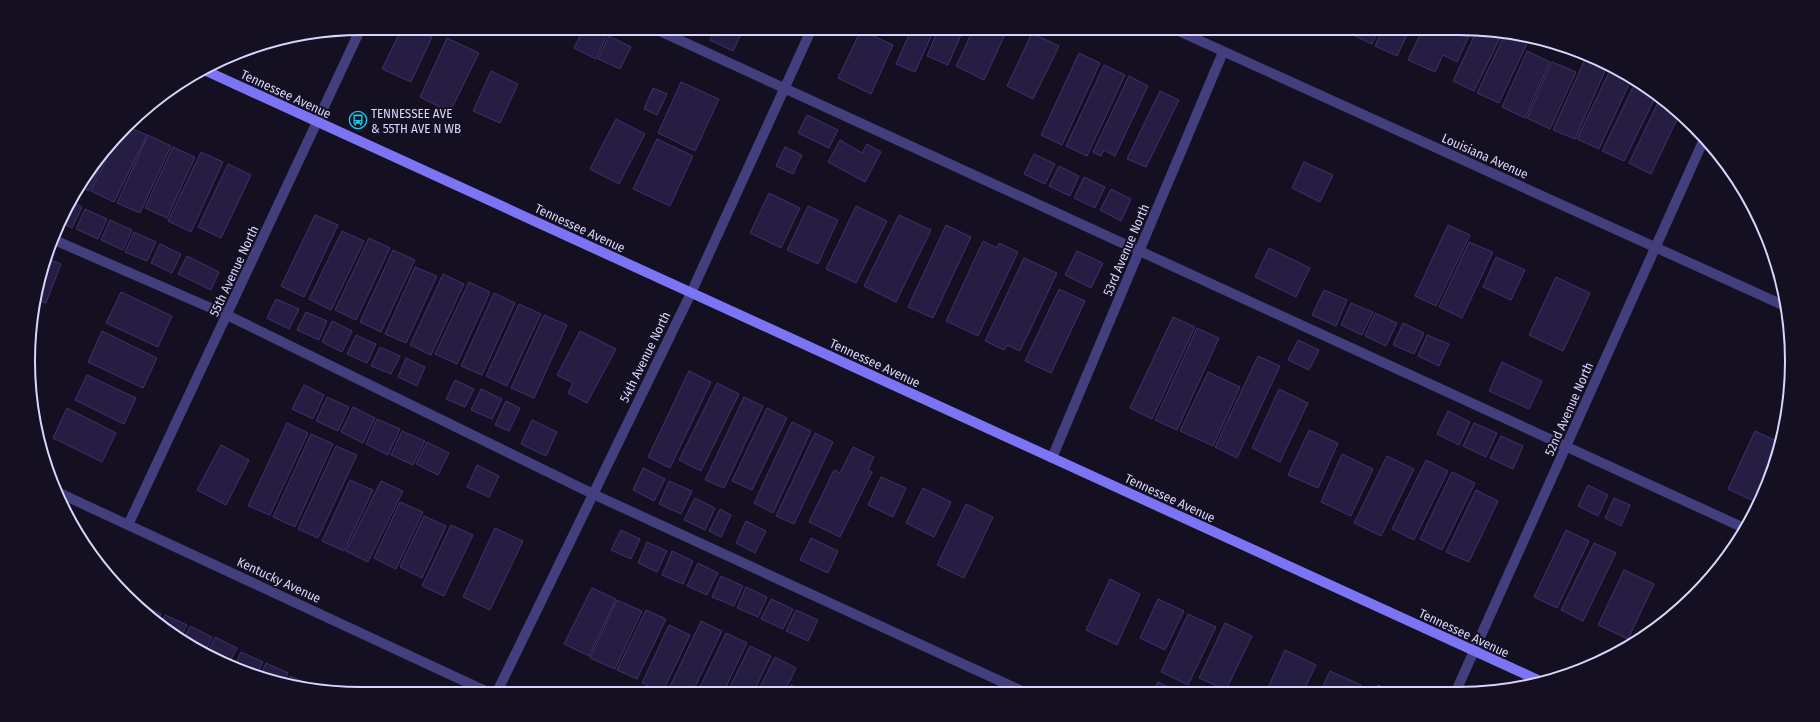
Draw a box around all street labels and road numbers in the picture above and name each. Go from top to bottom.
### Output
street label: Tennessee Avenue [239,67,333,121]
street label: Louisiana Avenue [1439,130,1531,182]
street label: Tennessee Avenue [533,201,627,255]
street label: 53rd Avenue North [1100,202,1152,298]
street label: 55th Avenue North [206,223,262,319]
street label: 54th Avenue North [617,309,673,405]
street label: Tennessee Avenue [828,336,922,390]
street label: 52nd Avenue North [1542,360,1596,458]
street label: Tennessee Avenue [1123,471,1217,525]
street label: Kentucky Avenue [235,554,323,606]
street label: Tennessee Avenue [1417,606,1511,660]

